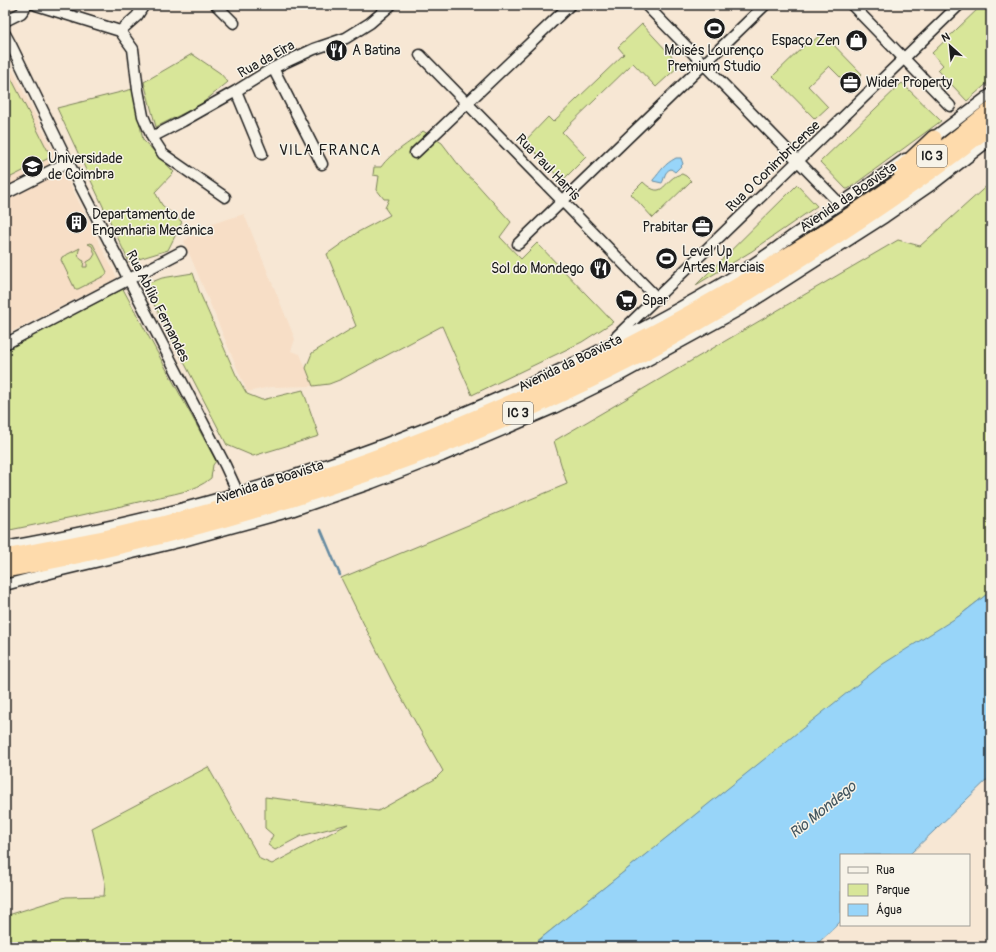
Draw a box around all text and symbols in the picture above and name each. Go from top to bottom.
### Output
sports icon: Moisés Lourenço Premium Studio [701,15,727,41]
north arrow [930,26,970,66]
shop icon: Espaço Zen [843,27,869,53]
text: N [939,30,952,45]
place label: Espaço Zen [771,32,840,49]
street label: Rua da Eira [235,36,297,82]
restaurant icon: A Batina [324,37,350,63]
place label: A Batina [352,42,401,59]
place label: Moisés Lourenço Premium Studio [664,42,764,75]
office icon: Wider Property [837,69,863,95]
place label: Wider Property [866,74,952,91]
street label: Rua O Conimbricense [722,117,824,215]
street label: Rua Paul Harris [512,130,584,204]
district label: VILA FRANCA [279,141,381,160]
road number: IC 3 [917,145,947,167]
place label: Universidade de Coimbra [48,150,122,183]
school or university icon: Universidade de Coimbra [20,153,46,179]
street label: Avenida da Boavista [796,158,900,236]
place label: Departamento de Engenharia Mecânica [92,206,214,239]
building icon: Departamento de Engenharia Mecânica [63,209,89,235]
office icon: Prabitar [690,214,716,240]
place label: Prabitar [643,219,688,236]
place label: Level Up Artes Marciais [682,243,765,276]
sports icon: Level Up Artes Marciais [653,246,679,272]
street label: Rua Abílio Fernandes [123,247,194,365]
restaurant icon: Sol do Mondego [587,255,613,281]
place label: Sol do Mondego [491,260,584,277]
supermarket icon: Spar [614,287,640,313]
place label: Spar [642,292,668,309]
street label: Avenida da Boavista [515,330,625,396]
road number: IC 3 [503,402,533,424]
street label: Avenida da Boavista [212,456,326,508]
water label: Rio Mondego [786,777,861,843]
legend [840,854,970,926]
text: Rua [876,863,895,878]
text: Parque [876,883,910,898]
text: Água [876,902,902,918]

